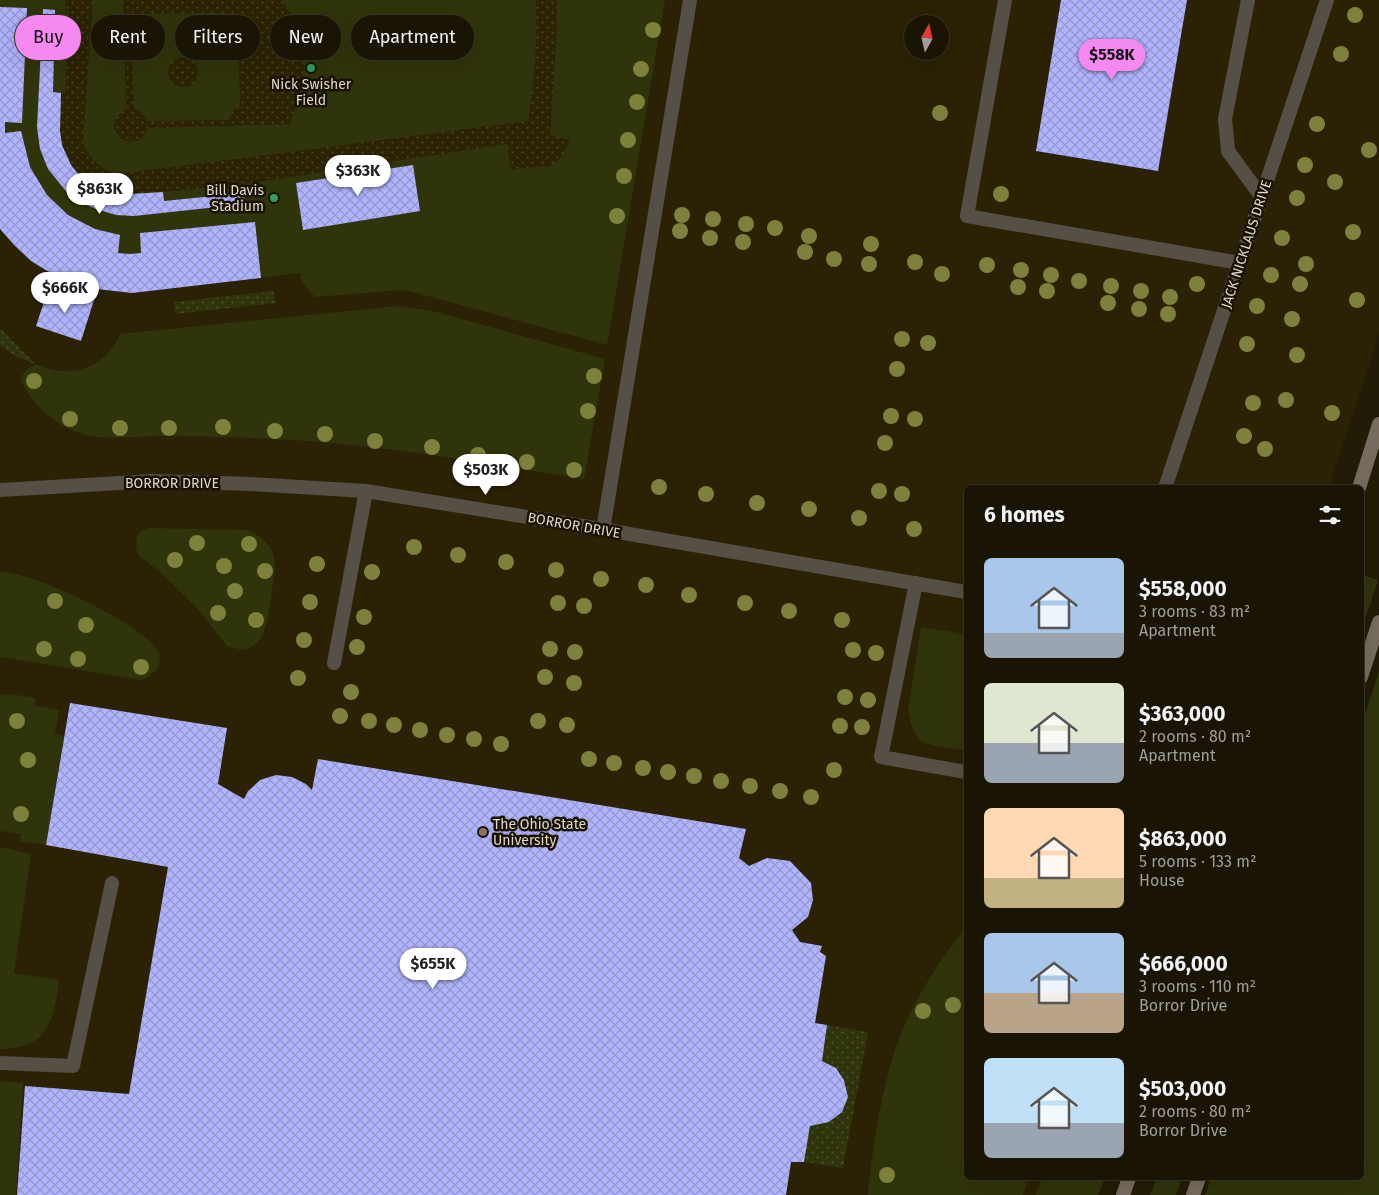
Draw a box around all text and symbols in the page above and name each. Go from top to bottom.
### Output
chip: Buy [15,15,81,60]
chip: Rent [91,15,165,60]
chip: Filters [175,15,260,60]
chip: New [270,15,341,60]
chip: Apartment [351,15,474,60]
north arrow [904,15,949,60]
map controls [904,15,949,60]
pin: $558K [1077,38,1147,81]
text: $558K [1089,45,1135,64]
marker: Nick Swisher Field [305,62,317,74]
place label: Nick Swisher Field [271,76,352,109]
pin: $363K [323,154,393,197]
text: $363K [336,161,380,180]
pin: $863K [65,172,135,215]
street label: JACK NICKLAUS DRIVE [1218,178,1275,310]
text: $863K [77,179,123,198]
place label: Bill Davis Stadium [206,182,264,215]
marker: Bill Davis Stadium [268,192,280,204]
pin: $666K [30,272,100,314]
text: $666K [42,278,88,297]
pin: $503K [451,454,521,496]
text: $503K [463,460,509,479]
street label: BORROR DRIVE [125,475,219,492]
icon: filters [1316,501,1344,529]
text: 6 homes [984,502,1065,528]
street label: BORROR DRIVE [526,509,622,542]
text: $558,000 [1139,576,1227,602]
icon: home [1024,578,1084,638]
text: 3 rooms · 83 m² [1139,602,1250,621]
text: Apartment [1139,621,1216,640]
text: $363,000 [1139,701,1226,727]
icon: home [1024,703,1084,763]
text: 2 rooms · 80 m² [1139,727,1251,746]
text: Apartment [1139,746,1216,765]
place label: The Ohio State University [493,816,586,849]
marker: The Ohio State University [477,826,489,838]
text: $863,000 [1139,826,1227,852]
icon: home [1024,828,1084,888]
text: 5 rooms · 133 m² [1139,852,1256,871]
text: House [1139,871,1185,890]
pin: $655K [398,948,468,990]
text: $666,000 [1139,951,1228,977]
icon: home [1024,953,1084,1013]
text: $655K [411,954,455,973]
text: 3 rooms · 110 m² [1139,977,1256,996]
text: Borror Drive [1139,996,1227,1015]
text: $503,000 [1139,1076,1226,1102]
icon: home [1024,1078,1084,1138]
text: 2 rooms · 80 m² [1139,1102,1251,1121]
text: Borror Drive [1139,1121,1227,1140]

